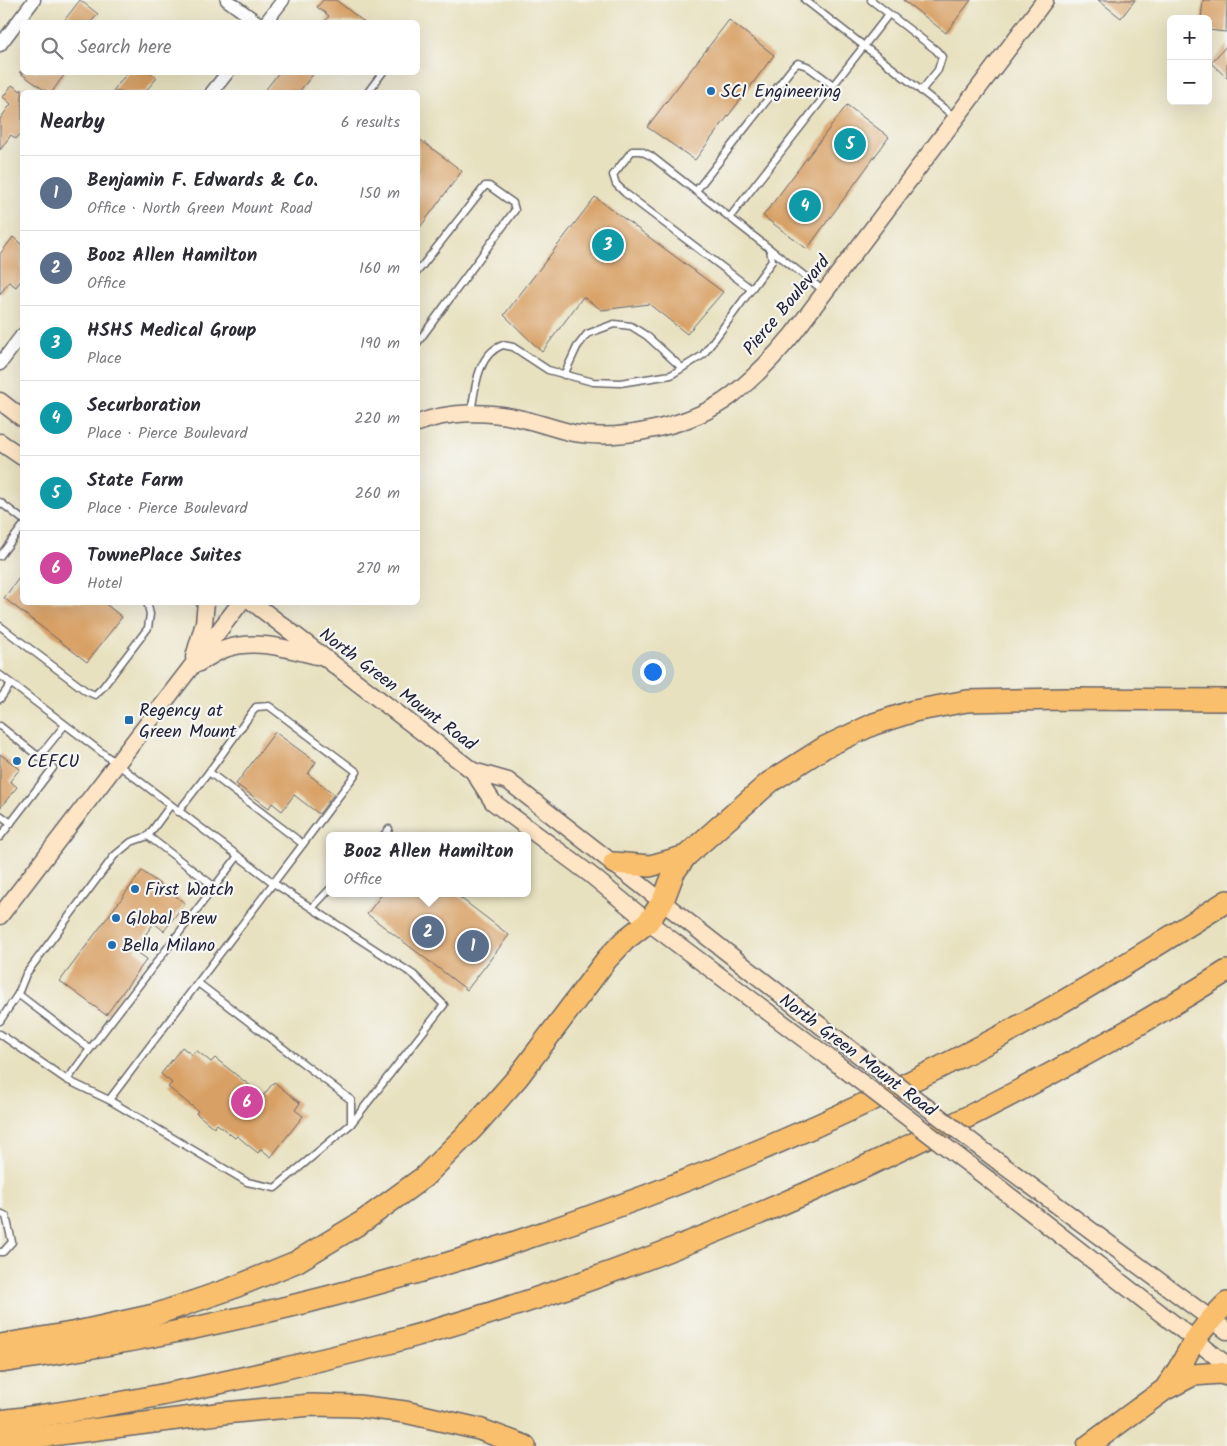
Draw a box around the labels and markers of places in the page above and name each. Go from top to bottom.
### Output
place label: SCI Engineering [721,78,841,107]
marker: SCI Engineering [705,85,717,97]
pin: 5 [834,125,866,163]
pin: 4 [789,187,821,225]
pin: 3 [592,226,624,264]
place label: Regency at Green Mount [139,697,238,747]
marker: Regency at Green Mount [123,714,135,726]
place label: CEFCU [27,748,80,777]
marker: CEFCU [11,755,23,767]
place label: First Watch [145,876,234,905]
marker: First Watch [129,883,141,895]
place label: Global Brew [126,905,218,934]
marker: Global Brew [110,912,122,924]
pin: 2 [412,913,444,951]
pin: 1 [457,927,489,965]
place label: Bella Milano [122,932,215,961]
marker: Bella Milano [106,939,118,951]
pin: 6 [231,1083,263,1121]

